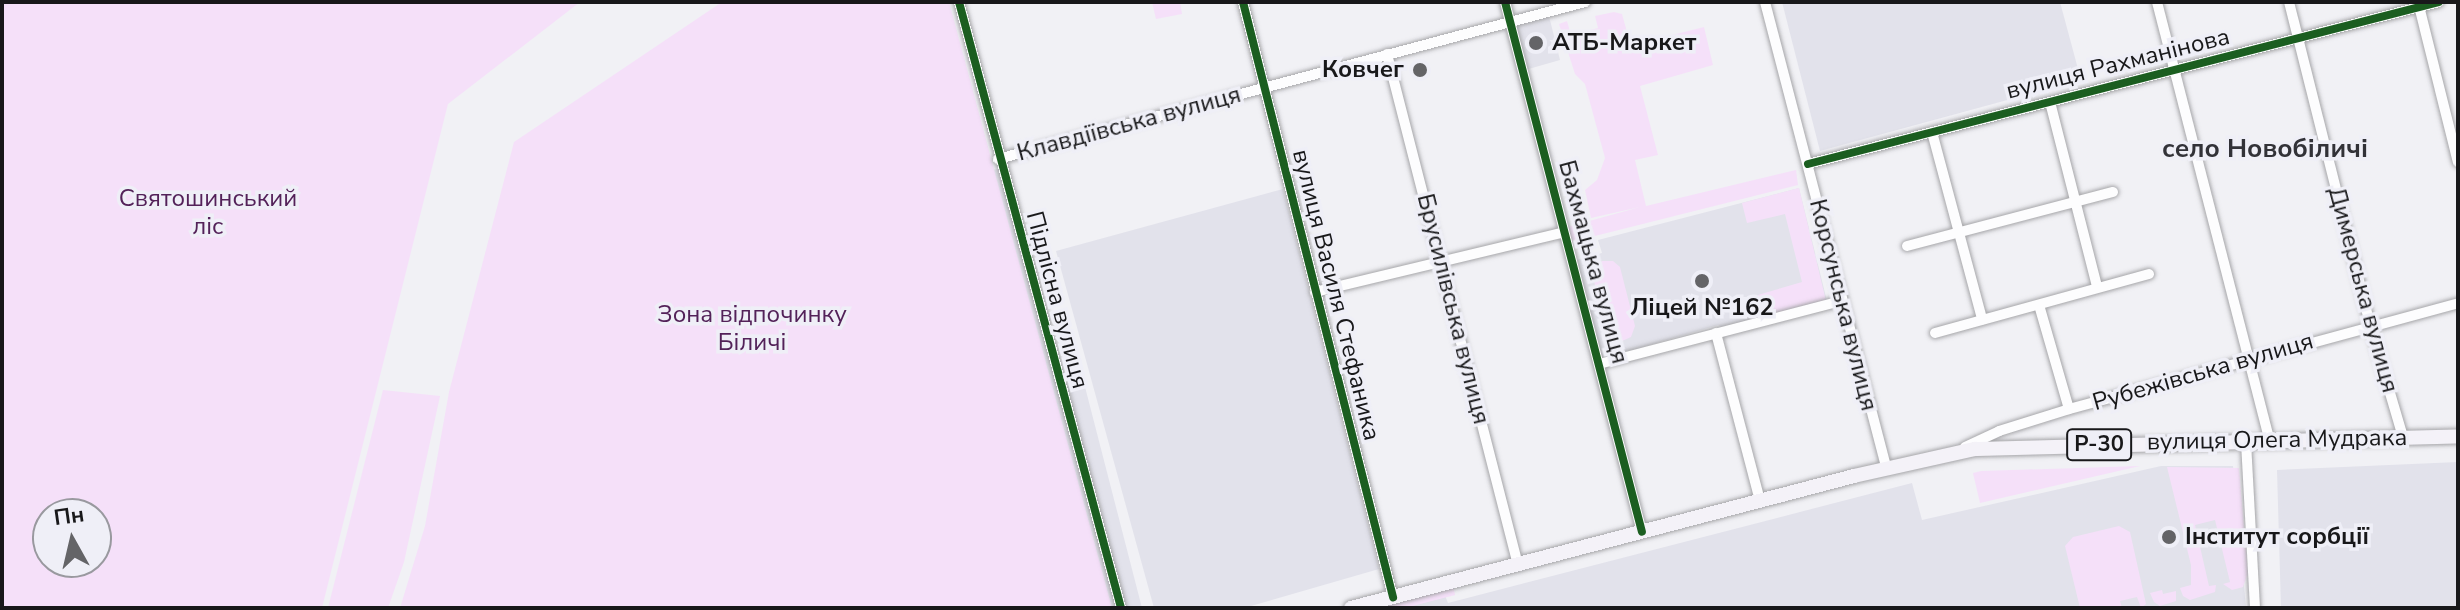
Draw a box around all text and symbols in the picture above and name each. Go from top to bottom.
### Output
street label: вулиця Рахманінова [2003,22,2233,106]
place label: АТБ-Маркет [1552,29,1696,57]
marker: АТБ-Маркет [1527,34,1545,52]
place label: Ковчег [1322,56,1404,84]
marker: Ковчег [1411,61,1429,79]
street label: Клавдіївська вулиця [1014,80,1244,168]
district label: село Новобіличі [2162,133,2368,165]
street label: вулиця Василя Стефаника [1286,146,1386,444]
street label: Бахмацька вулиця [1552,157,1634,367]
street label: Димерська вулиця [2322,184,2404,396]
park label: Святошинський ліс [119,185,297,241]
street label: Брусилівська вулиця [1410,191,1496,427]
street label: Корсунська вулиця [1803,196,1883,414]
street label: Підлісна вулиця [1019,208,1095,392]
marker: Ліцей №162 [1693,272,1711,290]
place label: Ліцей №162 [1630,294,1774,322]
park label: Зона відпочинку Біличі [657,301,847,357]
street label: Рубежівська вулиця [2089,327,2317,417]
street label: вулиця Олега Мудрака [2147,423,2407,457]
road number: Р-30 [2065,427,2133,463]
north arrow [32,498,112,578]
text: Пн [52,499,86,533]
place label: Інститут сорбції [2185,523,2369,551]
marker: Інститут сорбції [2160,528,2178,546]

